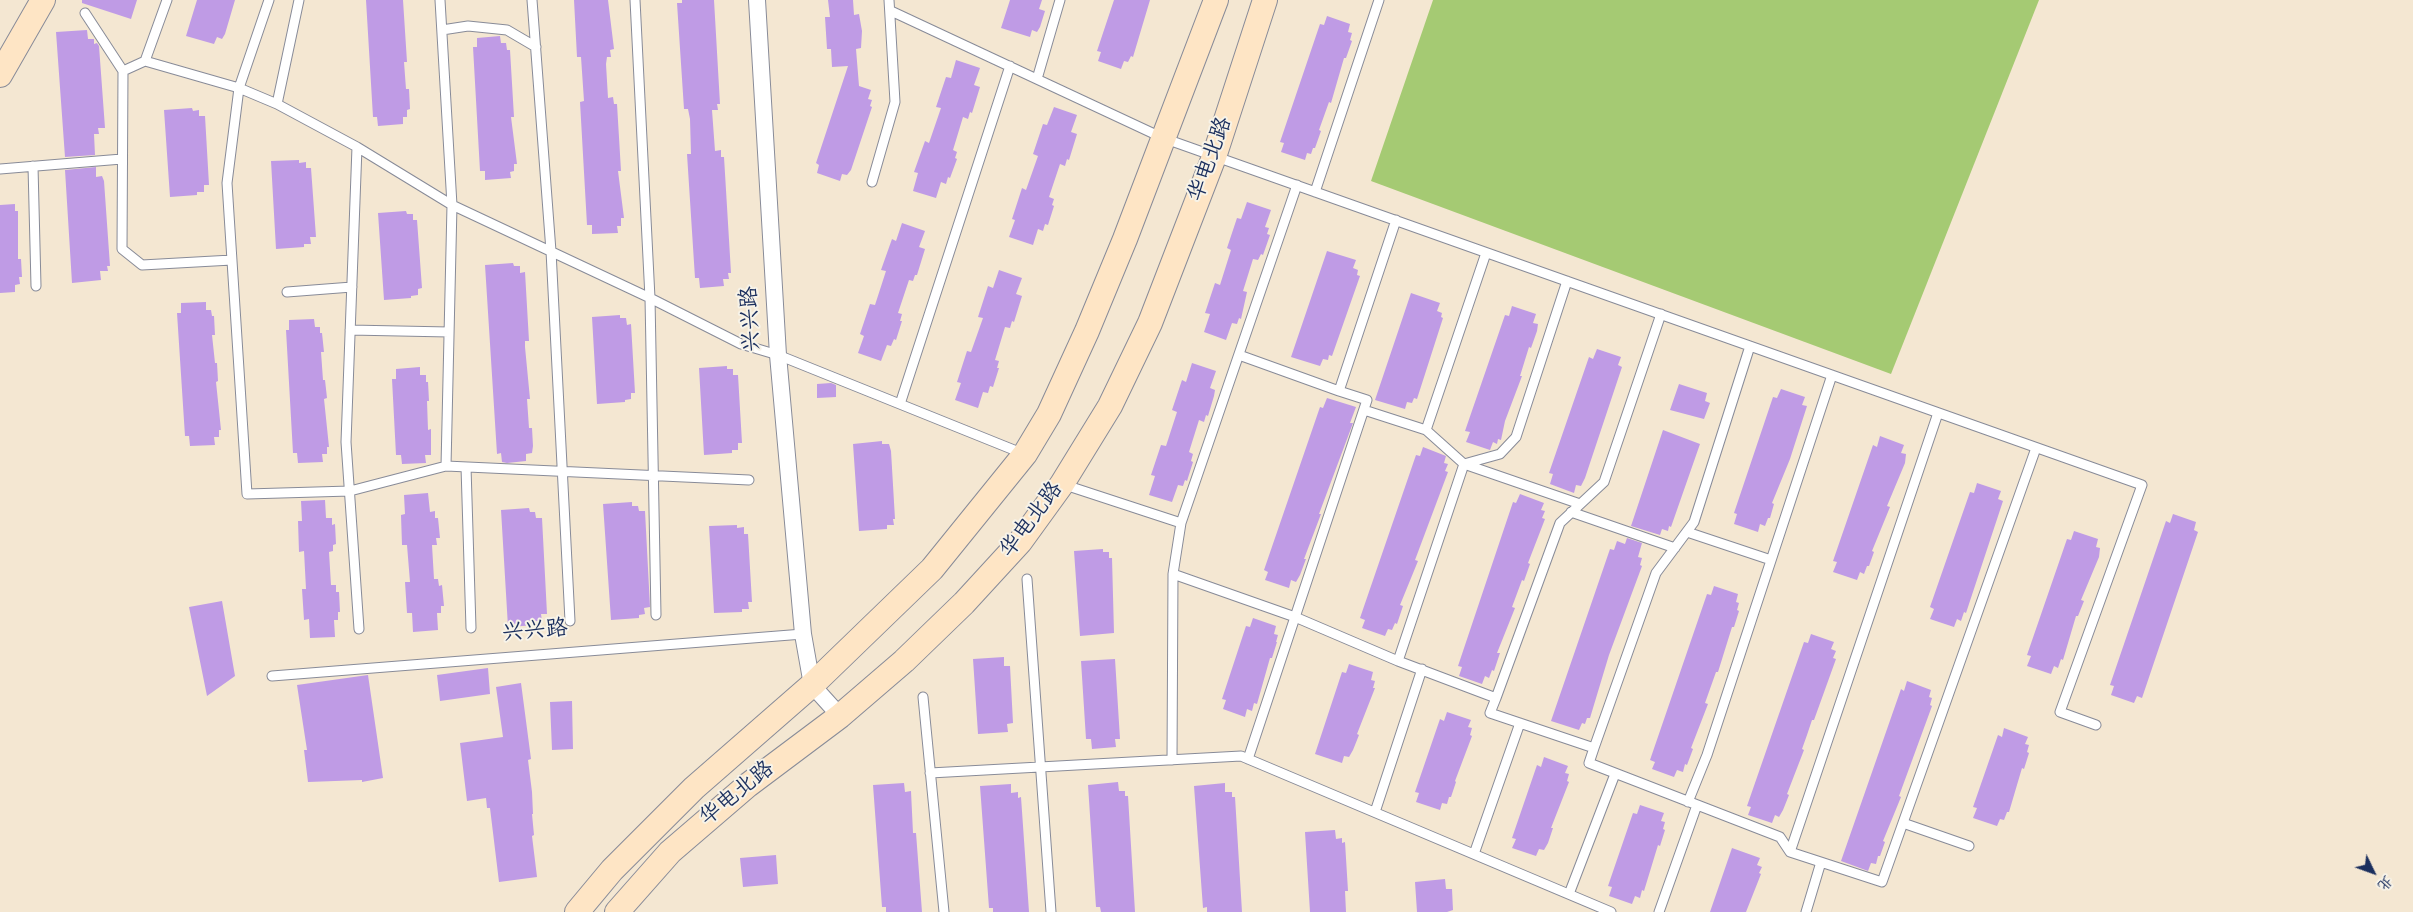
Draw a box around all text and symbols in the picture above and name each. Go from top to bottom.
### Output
street label: 华电北路 [1185,114,1239,206]
street label: 兴兴路 [738,285,768,353]
street label: 华电北路 [996,478,1070,564]
street label: 兴兴路 [501,617,569,649]
street label: 华电北路 [695,757,781,833]
north arrow [2348,847,2398,897]
text: 北 [2372,870,2397,895]

